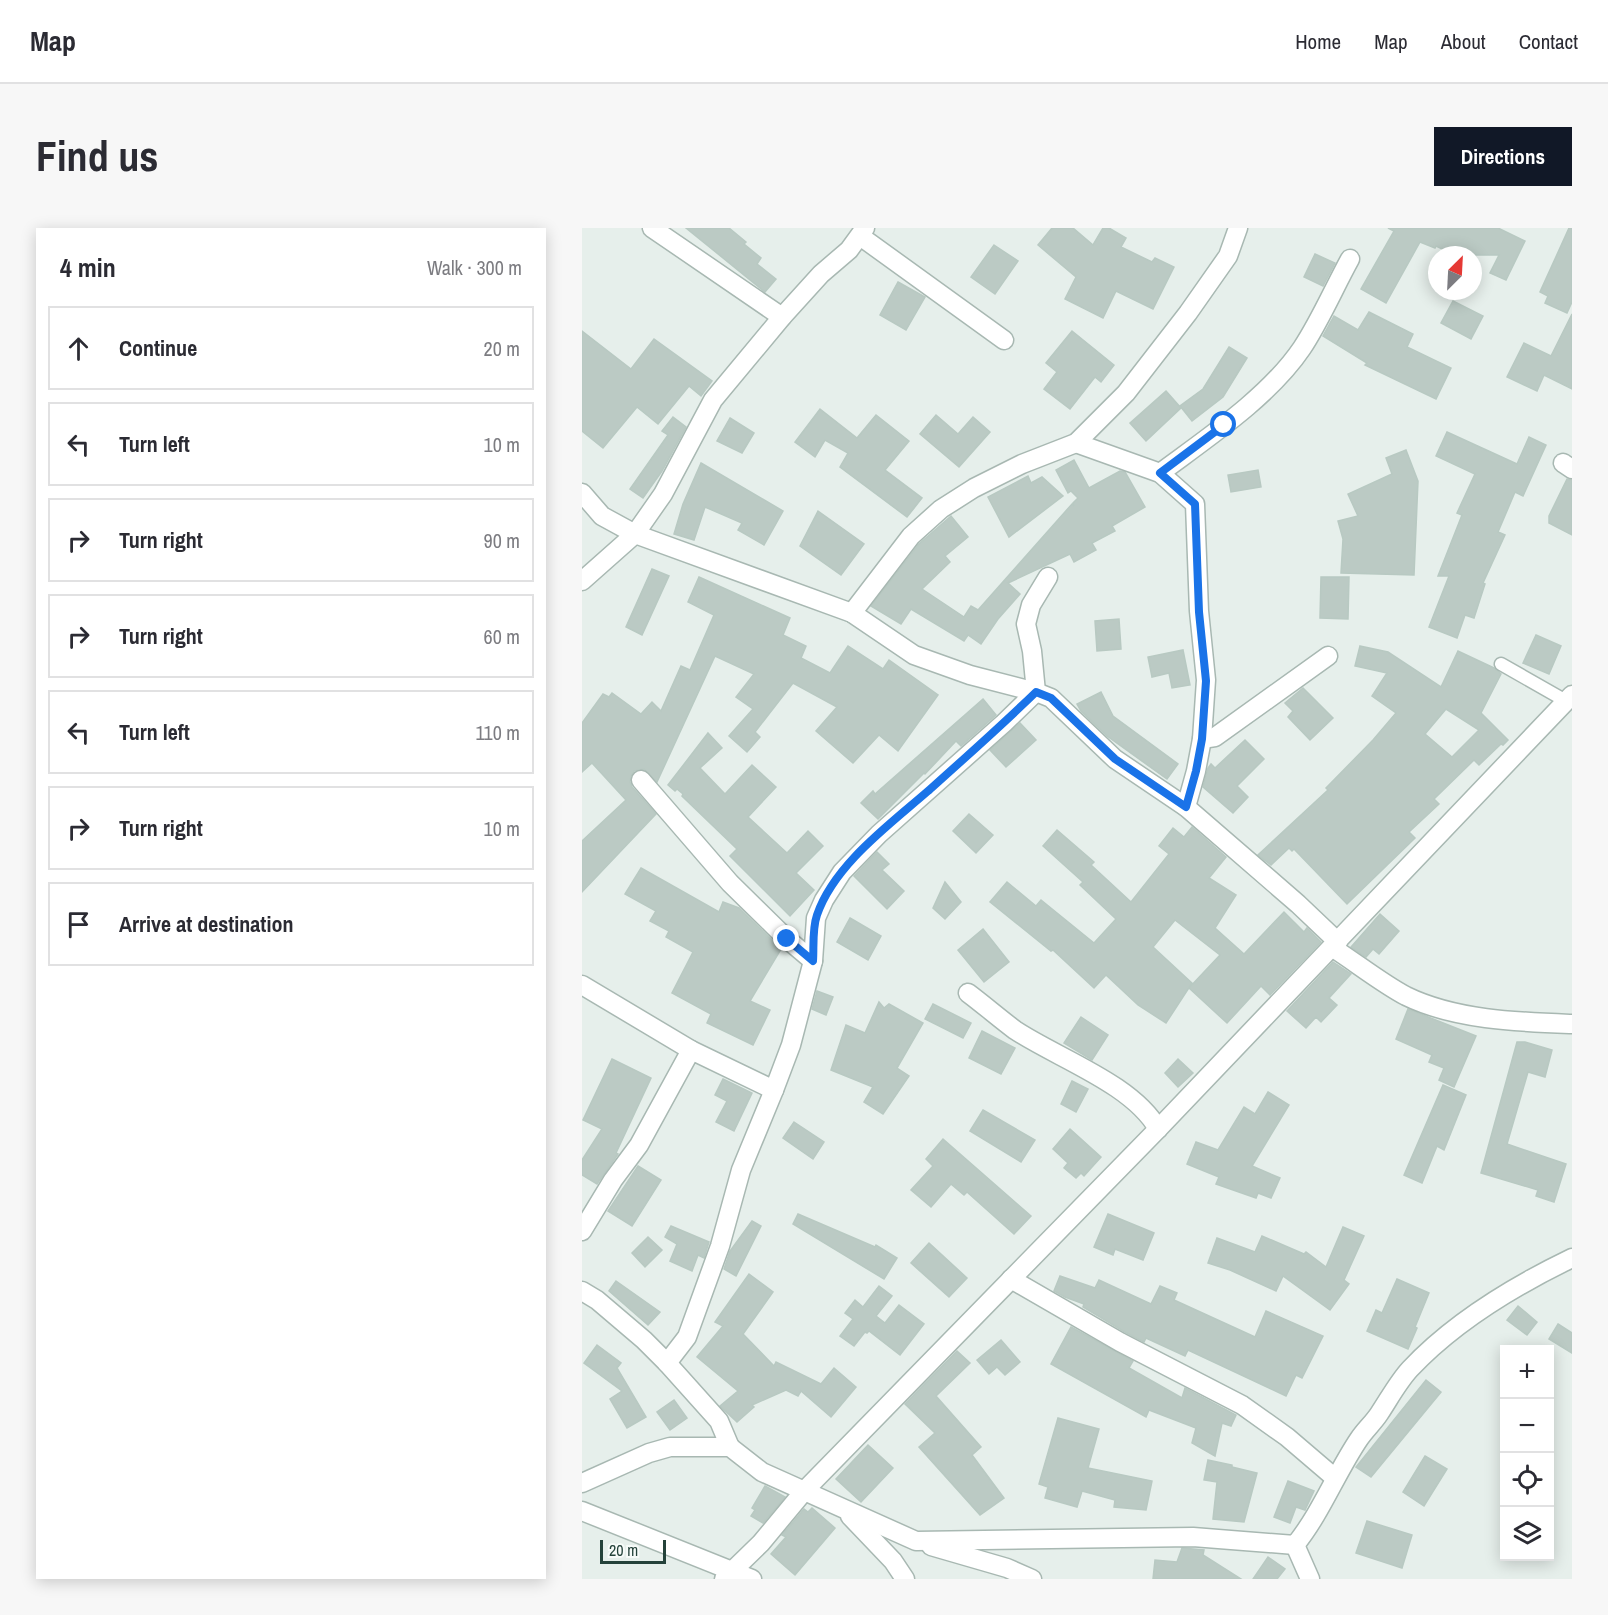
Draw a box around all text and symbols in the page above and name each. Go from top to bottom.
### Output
text: Map [30,22,76,60]
text: Home [1295,27,1341,56]
text: Map [1374,27,1408,56]
text: About [1441,27,1486,56]
text: Contact [1519,27,1578,56]
button: Directions [1434,127,1572,186]
text: Find us [36,128,158,184]
north arrow [1428,246,1482,300]
text: 4 min [60,250,116,285]
text: Walk · 300 m [427,254,522,281]
icon: ahead [62,332,95,365]
text: Continue [119,333,197,363]
text: 20 m [484,335,520,362]
route start [1210,411,1236,437]
icon: left [62,428,95,461]
text: Turn left [119,429,190,459]
text: 10 m [484,431,520,458]
icon: right [62,524,95,557]
text: Turn right [119,525,203,555]
text: 90 m [484,527,520,554]
icon: right [62,620,95,653]
text: Turn right [119,621,203,651]
text: 60 m [484,623,520,650]
icon: left [62,716,95,749]
text: Turn left [119,717,190,747]
text: 110 m [476,719,520,746]
icon: right [62,812,95,845]
text: Turn right [119,813,203,843]
text: 10 m [484,815,520,842]
icon: arrive [62,908,95,941]
text: Arrive at destination [119,909,293,939]
route end [773,925,799,951]
map controls [1500,1345,1554,1561]
button: + [1500,1345,1554,1399]
button: − [1500,1399,1554,1453]
button: locate [1500,1453,1554,1507]
button: layers [1500,1507,1554,1561]
scale bar [600,1537,666,1564]
text: 20 m [609,1539,638,1561]

